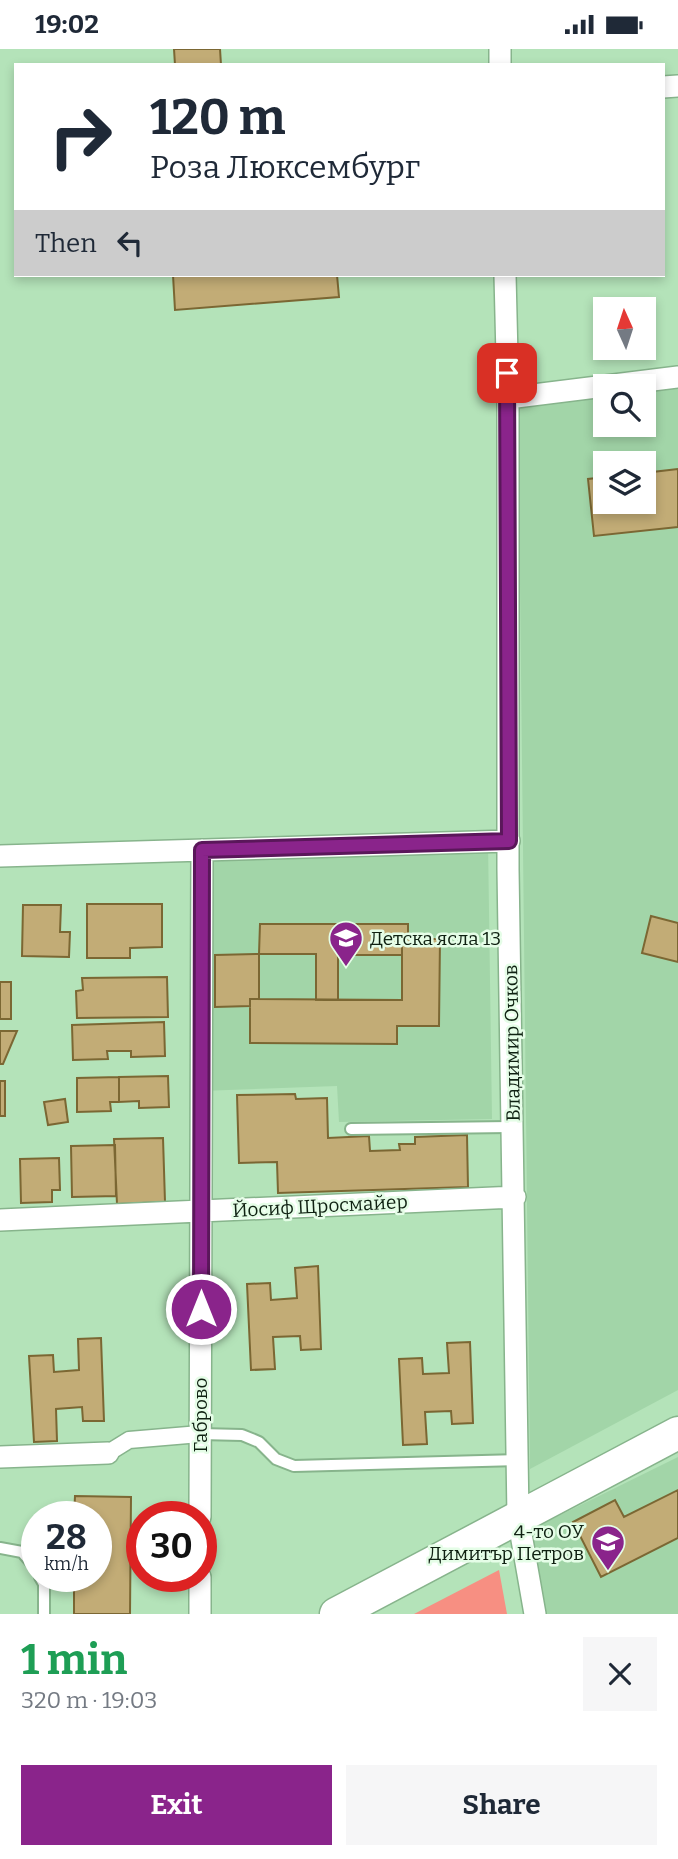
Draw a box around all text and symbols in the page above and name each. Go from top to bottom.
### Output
text: 19:02 [35,9,99,40]
text: 120 m [150,88,285,147]
icon: right [35,91,126,182]
text: Роза Люксембург [150,148,420,186]
icon: left [111,224,149,262]
text: Then [35,228,97,259]
north arrow [593,297,656,361]
map controls [593,297,656,514]
pin [477,343,537,403]
icon: arrive [488,354,526,392]
button: search [593,374,656,437]
button: layers [593,451,656,514]
school or university icon: Детска ясла 13 [327,919,365,968]
place label: Детска ясла 13 [370,927,501,950]
street label: Владимир Очков [499,964,525,1122]
street label: Йосиф Щросмайер [232,1190,408,1222]
position arrow [164,1272,238,1346]
street label: Габрово [189,1377,212,1452]
speed limit sign: 30 [126,1501,217,1592]
text: 28 [46,1516,87,1558]
place label: 4-то ОУ Димитър Петров [428,1520,584,1565]
school or university icon: 4-то ОУ Димитър Петров [589,1523,627,1572]
text: km/h [44,1553,89,1575]
text: 1 min [21,1635,127,1685]
button: close [583,1637,657,1711]
text: 320 m · 19:03 [21,1686,157,1714]
button: Exit [21,1765,332,1845]
button: Share [346,1765,657,1845]

